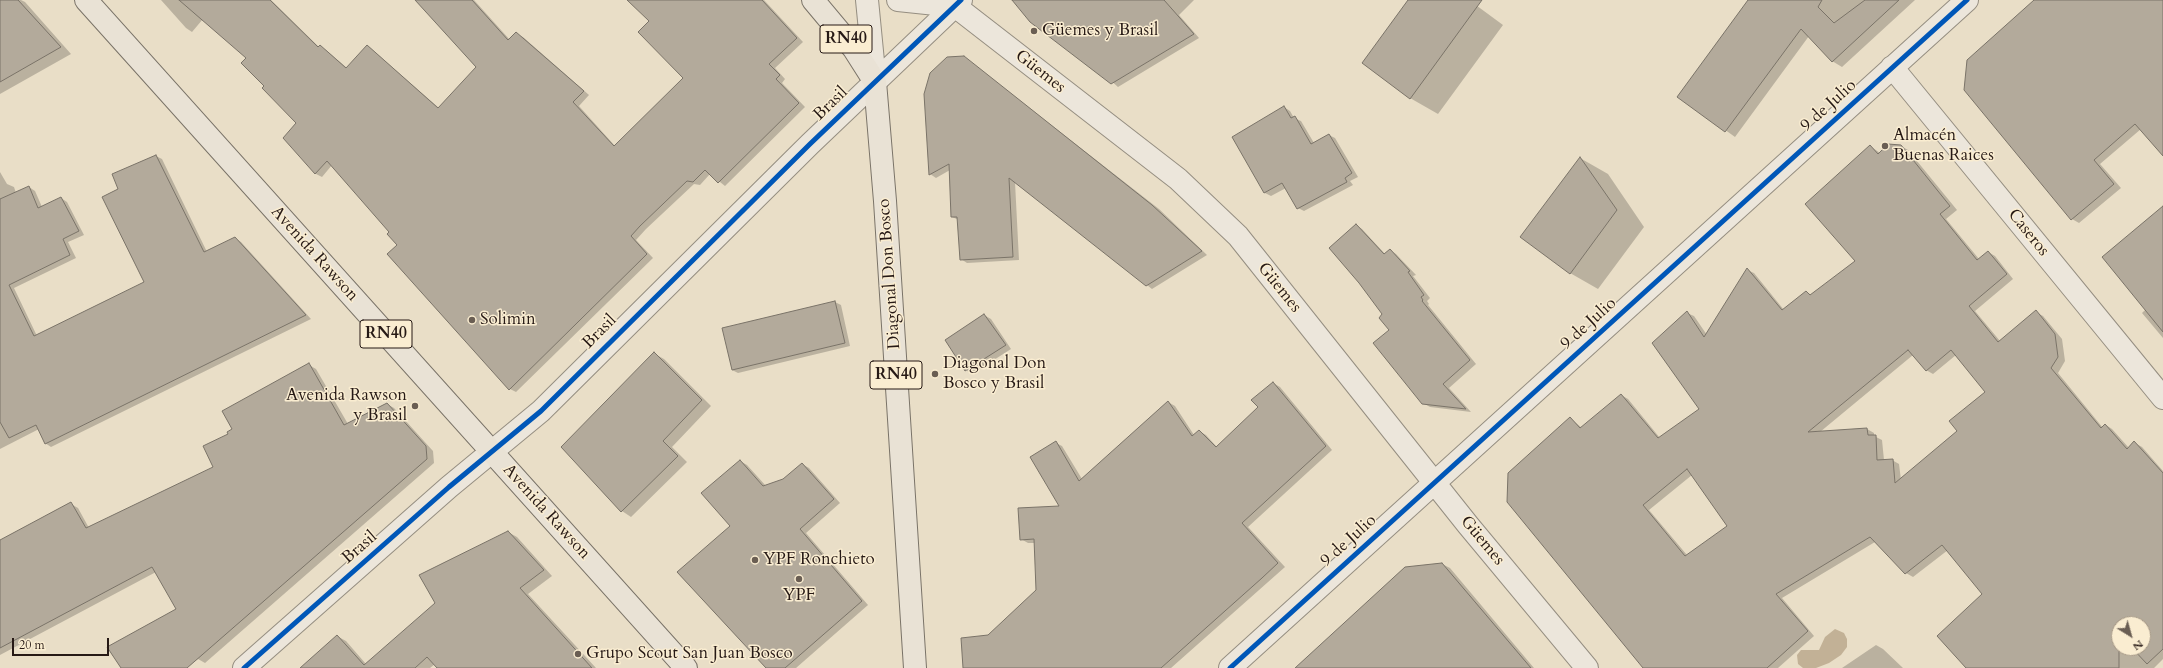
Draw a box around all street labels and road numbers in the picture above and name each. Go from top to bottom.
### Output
road number: RN40 [820,25,872,53]
street label: Güemes [1011,46,1069,98]
street label: 9 de Julio [1797,76,1861,136]
street label: Brasil [810,83,852,125]
street label: Diagonal Don Bosco [875,198,905,350]
street label: Avenida Rawson [266,202,362,306]
street label: Caseros [2003,205,2053,261]
street label: Güemes [1253,259,1305,317]
street label: 9 de Julio [1557,294,1621,354]
street label: Brasil [579,311,621,353]
road number: RN40 [360,320,412,348]
road number: RN40 [870,361,922,389]
street label: Avenida Rawson [498,460,594,564]
street label: 9 de Julio [1317,511,1381,571]
street label: Güemes [1455,512,1509,570]
street label: Brasil [338,527,382,569]

